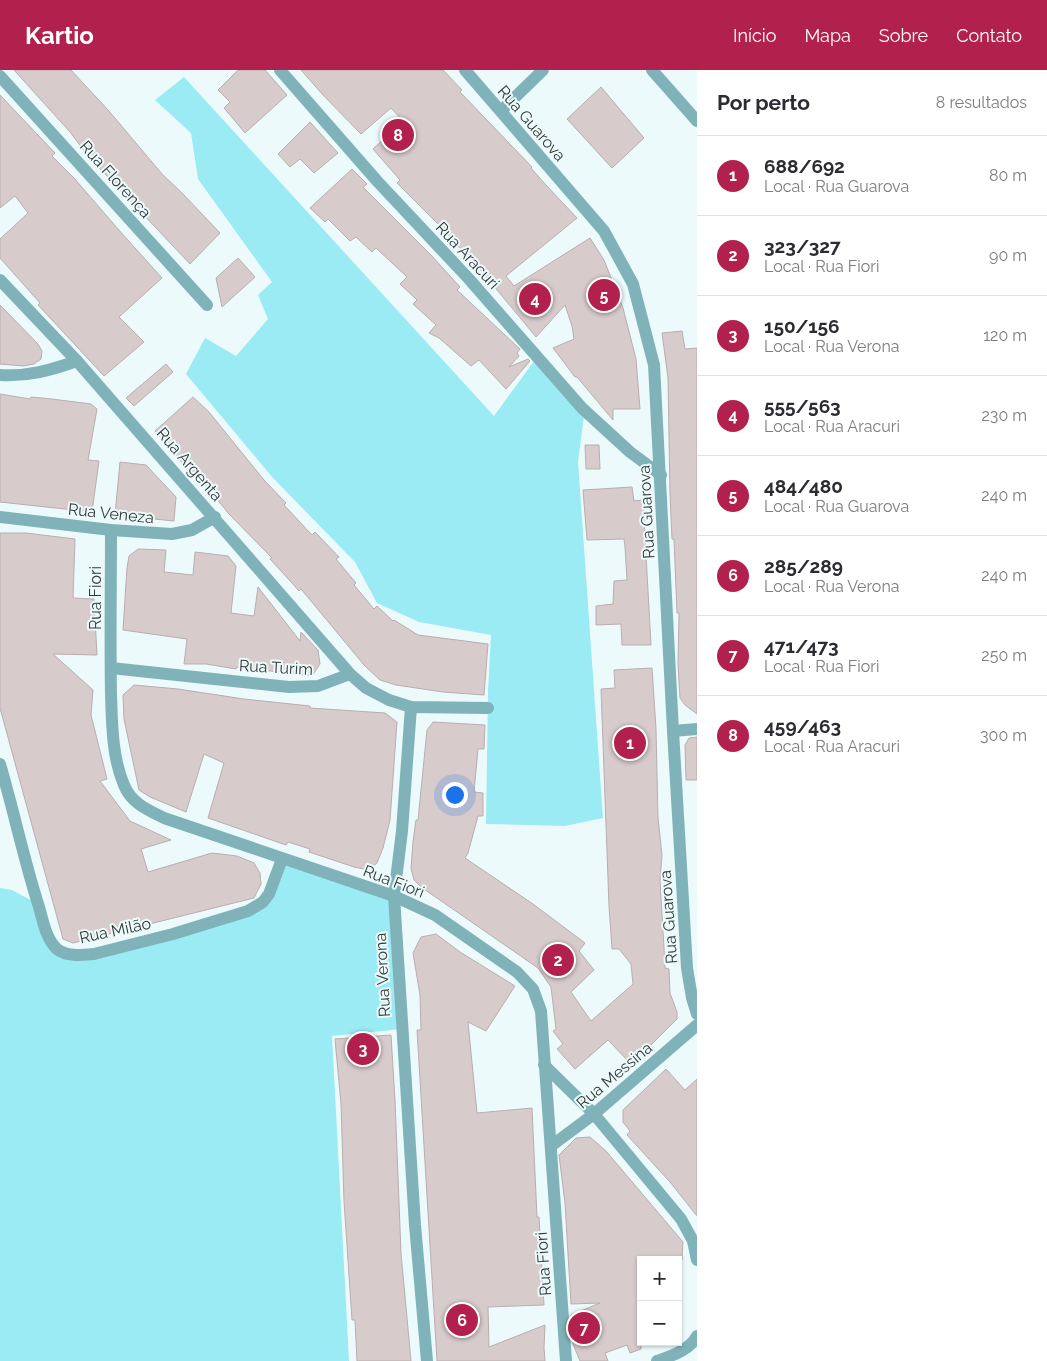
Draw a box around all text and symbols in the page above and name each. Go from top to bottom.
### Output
text: Kartio [25,21,94,50]
text: Início [733,25,776,46]
text: Mapa [804,25,851,46]
text: Sobre [879,25,928,46]
text: Contato [956,25,1022,46]
street label: Rua Guarova [494,82,570,165]
text: Por perto [717,90,810,115]
text: 8 resultados [936,93,1027,112]
pin: 8 [382,116,414,154]
street label: Rua Florença [76,137,155,222]
text: 688/692 [764,155,845,177]
text: 1 [729,166,737,185]
text: 80 m [989,166,1027,185]
text: Local · Rua Guarova [764,177,909,196]
street label: Rua Aracuri [432,218,503,293]
text: 323/327 [764,235,841,257]
text: 2 [728,246,738,265]
text: 90 m [989,246,1027,265]
text: Local · Rua Fiori [764,257,879,276]
pin: 5 [588,276,620,314]
pin: 4 [519,280,551,318]
text: 150/156 [764,315,840,337]
text: 3 [729,326,737,345]
text: 120 m [983,326,1027,345]
text: Local · Rua Verona [764,337,899,356]
text: 555/563 [764,395,841,417]
text: 4 [728,406,738,425]
text: 230 m [982,406,1027,425]
text: Local · Rua Aracuri [764,417,900,436]
street label: Rua Argenta [153,424,227,505]
street label: Rua Guarova [635,465,658,559]
text: 484/480 [764,475,843,497]
text: 5 [729,486,737,505]
text: 240 m [981,486,1027,505]
text: Local · Rua Guarova [764,497,909,516]
street label: Rua Veneza [67,500,155,527]
text: 285/289 [764,555,843,577]
street label: Rua Fiori [86,566,105,630]
text: 6 [728,566,738,585]
text: 240 m [981,566,1027,585]
text: Local · Rua Verona [764,577,899,596]
text: 471/473 [764,635,839,657]
text: 7 [729,646,737,665]
text: 250 m [981,646,1027,665]
street label: Rua Turim [239,656,313,679]
text: Local · Rua Fiori [764,657,879,676]
text: 459/463 [764,715,841,737]
pin: 1 [614,724,646,762]
text: 8 [728,726,738,745]
text: 300 m [980,726,1027,745]
text: Local · Rua Aracuri [764,737,900,756]
your location [442,782,468,808]
street label: Rua Fiori [360,861,427,902]
street label: Rua Guarova [656,869,681,964]
street label: Rua Milão [78,914,153,947]
street label: Rua Verona [371,932,394,1018]
pin: 2 [542,941,574,979]
pin: 3 [347,1030,379,1068]
street label: Rua Messina [573,1038,656,1113]
street label: Rua Fiori [532,1231,555,1297]
map controls [637,1256,682,1346]
button: + [637,1256,682,1301]
pin: 6 [446,1301,478,1339]
button: − [637,1301,682,1346]
pin: 7 [568,1309,600,1347]

